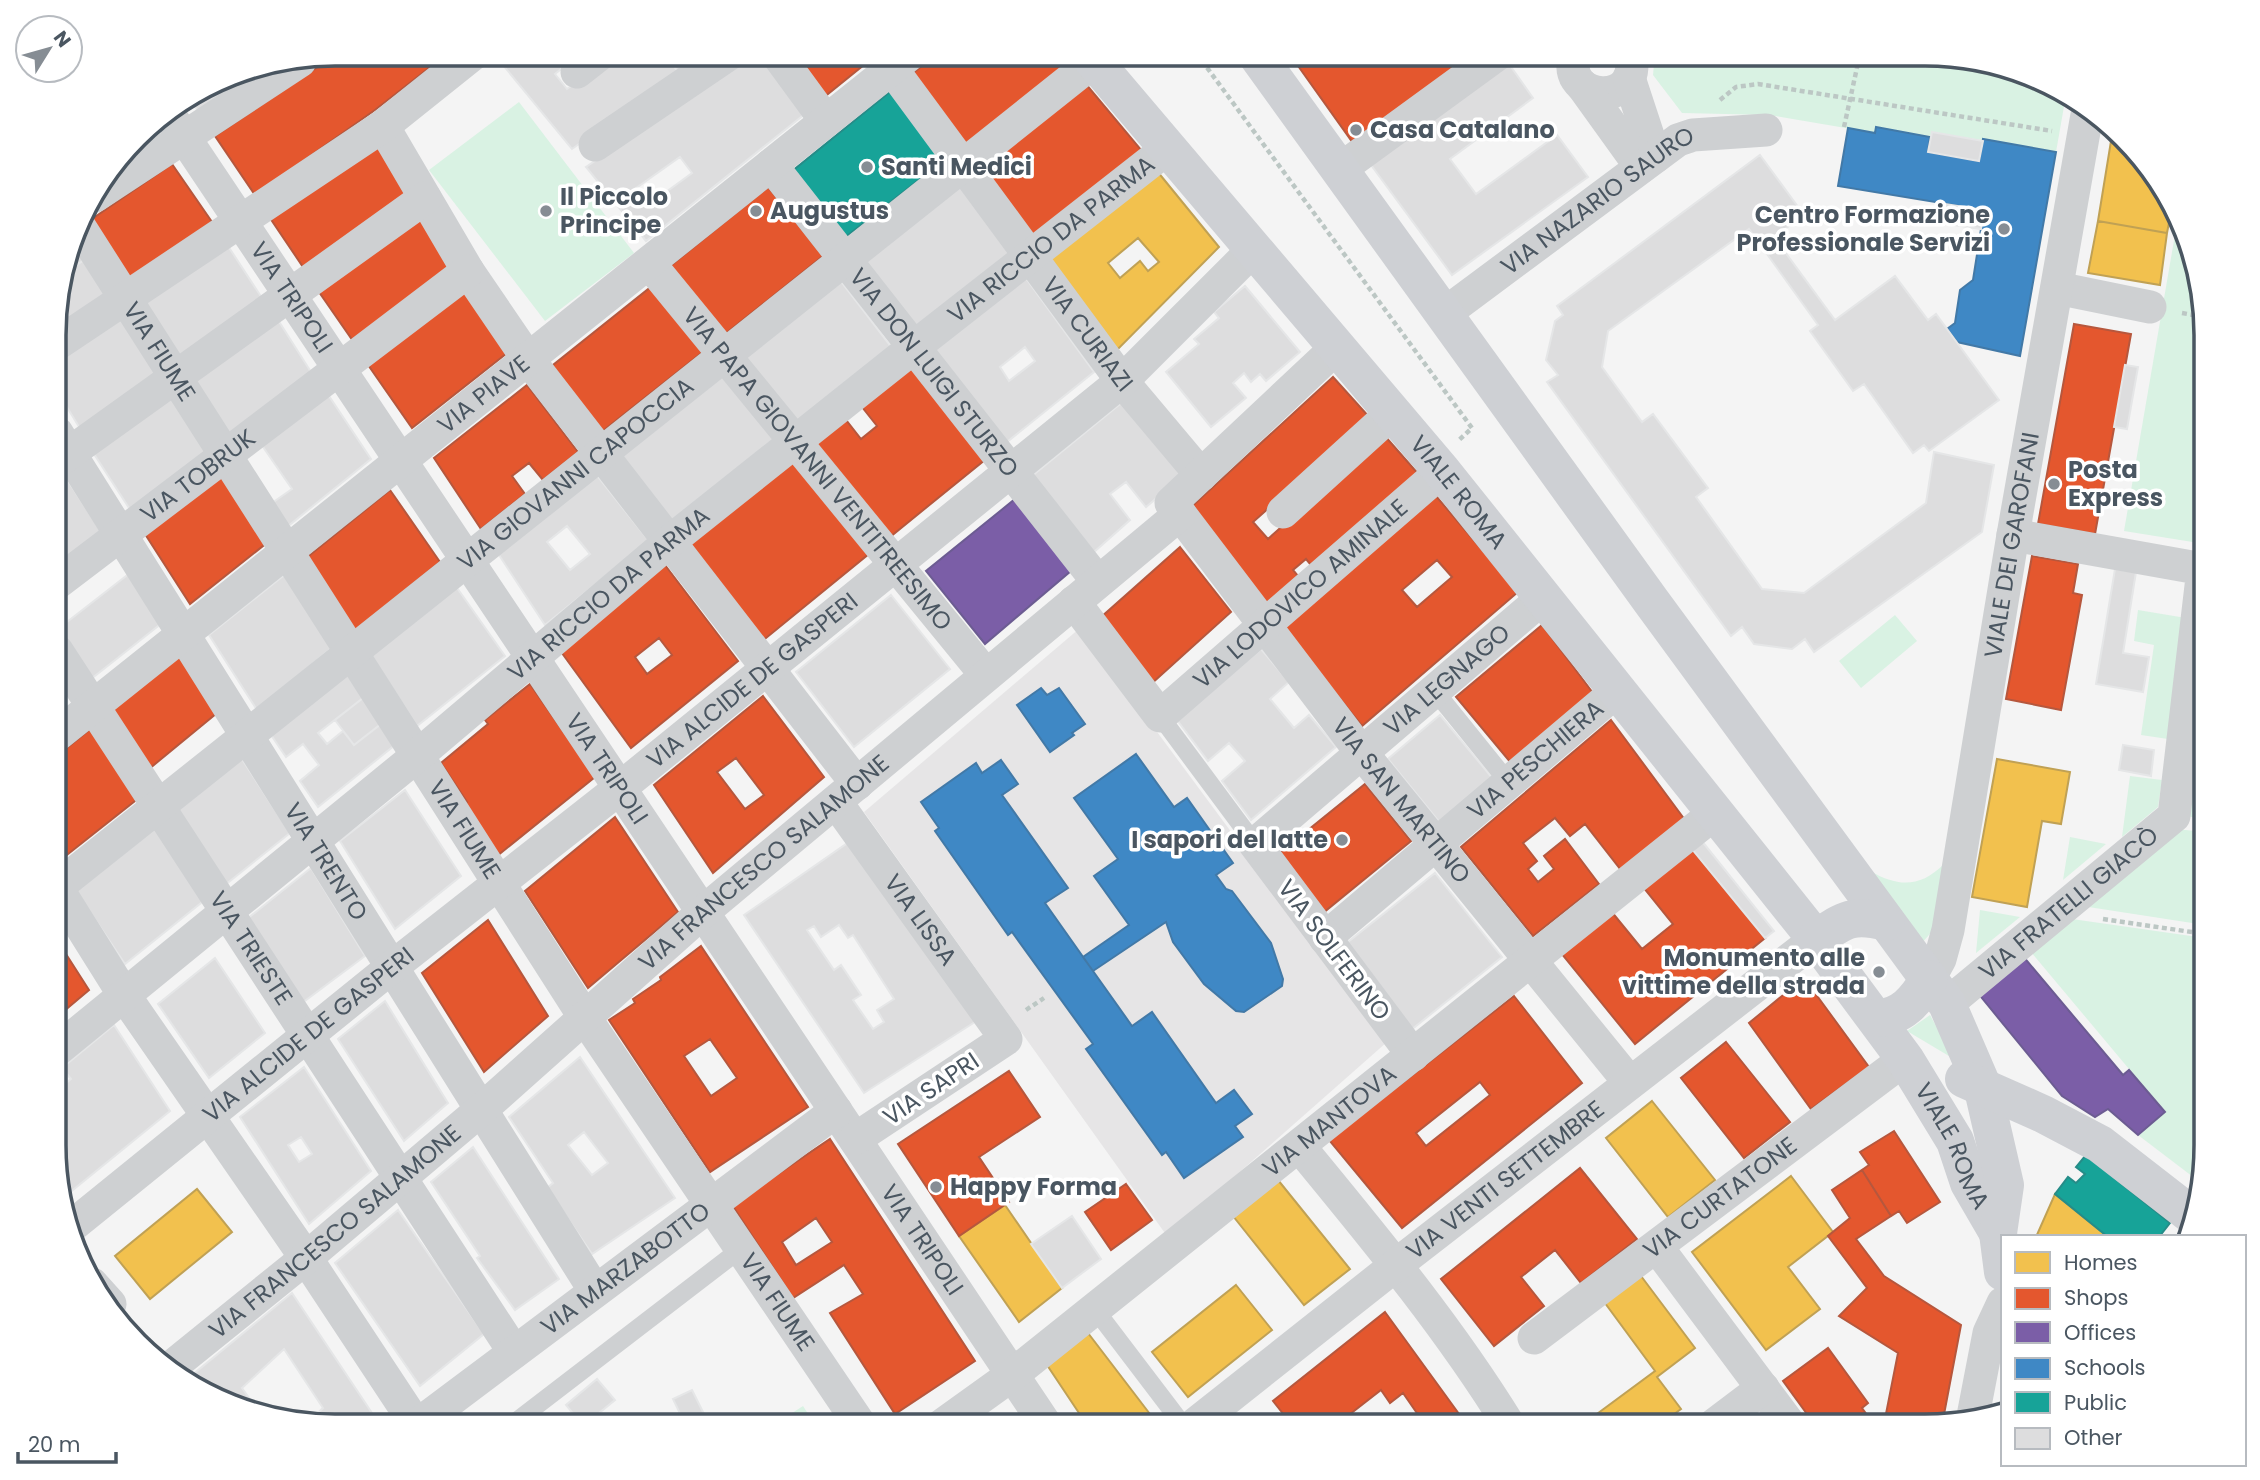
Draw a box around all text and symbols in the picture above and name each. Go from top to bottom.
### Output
north arrow [14,14,84,84]
text: N [47,25,77,53]
place label: Casa Catalano [1370,113,1555,146]
street label: VIA NAZARIO SAURO [1494,119,1698,282]
marker: Casa Catalano [1348,122,1364,138]
street label: VIA RICCIO DA PARMA [941,147,1161,331]
place label: Santi Medici [881,150,1032,183]
marker: Santi Medici [859,159,875,175]
place label: Il Piccolo Principe [560,180,668,241]
place label: Augustus [770,194,889,227]
place label: Centro Formazione Professionale Servizi [1737,198,1990,259]
marker: Il Piccolo Principe [538,203,554,219]
marker: Augustus [748,203,764,219]
marker: Centro Formazione Professionale Servizi [1996,221,2012,237]
street label: VIA TRIPOLI [243,235,341,359]
street label: VIA DON LUIGI STURZO [842,261,1027,484]
street label: VIA CURIAZI [1035,270,1141,398]
street label: VIA FIUME [116,295,204,407]
street label: VIA PAPA GIOVANNI VENTITREESIMO [675,300,960,637]
street label: VIA PIAVE [430,347,536,441]
street label: VIA GIOVANNI CAPOCCIA [450,369,700,578]
street label: VIA TOBRUK [133,421,262,530]
street label: VIALE ROMA [1403,428,1515,556]
street label: VIALE DEI GAROFANI [1976,430,2047,660]
place label: Posta Express [2068,453,2163,514]
marker: Posta Express [2046,476,2062,492]
street label: VIA LODOVICO AMINALE [1186,491,1415,696]
street label: VIA RICCIO DA PARMA [500,499,716,688]
street label: VIA ALCIDE DE GASPERI [640,585,865,776]
street label: VIA LEGNAGO [1376,616,1517,743]
street label: VIA PESCHIERA [1460,692,1611,827]
street label: VIA TRIPOLI [558,706,656,831]
street label: VIA SAN MARTINO [1325,710,1478,890]
street label: VIA FRANCESCO SALAMONE [631,747,896,978]
street label: VIA FIUME [421,773,509,885]
street label: VIA TRENTO [277,796,376,927]
street label: VIA FRATELLI GIACÒ [1972,819,2165,987]
place label: I sapori del latte [1131,823,1328,856]
marker: I sapori del latte [1334,832,1350,848]
street label: VIA LISSA [877,867,965,972]
street label: VIA SOLFERINO [1270,872,1398,1027]
street label: VIA TRIESTE [202,885,301,1012]
street label: VIA ALCIDE DE GASPERI [195,939,421,1130]
place label: Monumento alle vittime della strada [1622,941,1865,1002]
marker: Monumento alle vittime della strada [1871,964,1887,980]
street label: VIA SAPRI [876,1044,985,1133]
street label: VIA MANTOVA [1255,1057,1403,1184]
street label: VIALE ROMA [1907,1076,1998,1215]
street label: VIA VENTI SETTEMBRE [1399,1092,1611,1267]
street label: VIA FRANCESCO SALAMONE [202,1117,468,1346]
street label: VIA CURTATONE [1636,1129,1803,1266]
place label: Happy Forma [950,1170,1117,1203]
street label: VIA TRIPOLI [873,1178,972,1302]
marker: Happy Forma [928,1179,944,1195]
street label: VIA MARZABOTTO [534,1194,717,1343]
legend [2001,1235,2246,1466]
street label: VIA FIUME [733,1246,823,1358]
text: Homes [2064,1248,2138,1277]
text: Shops [2064,1283,2128,1312]
text: Offices [2064,1318,2136,1347]
text: Schools [2064,1353,2146,1382]
text: Public [2064,1388,2127,1417]
scale bar [18,1420,116,1464]
text: Other [2064,1423,2123,1452]
text: 20 m [28,1430,81,1459]

